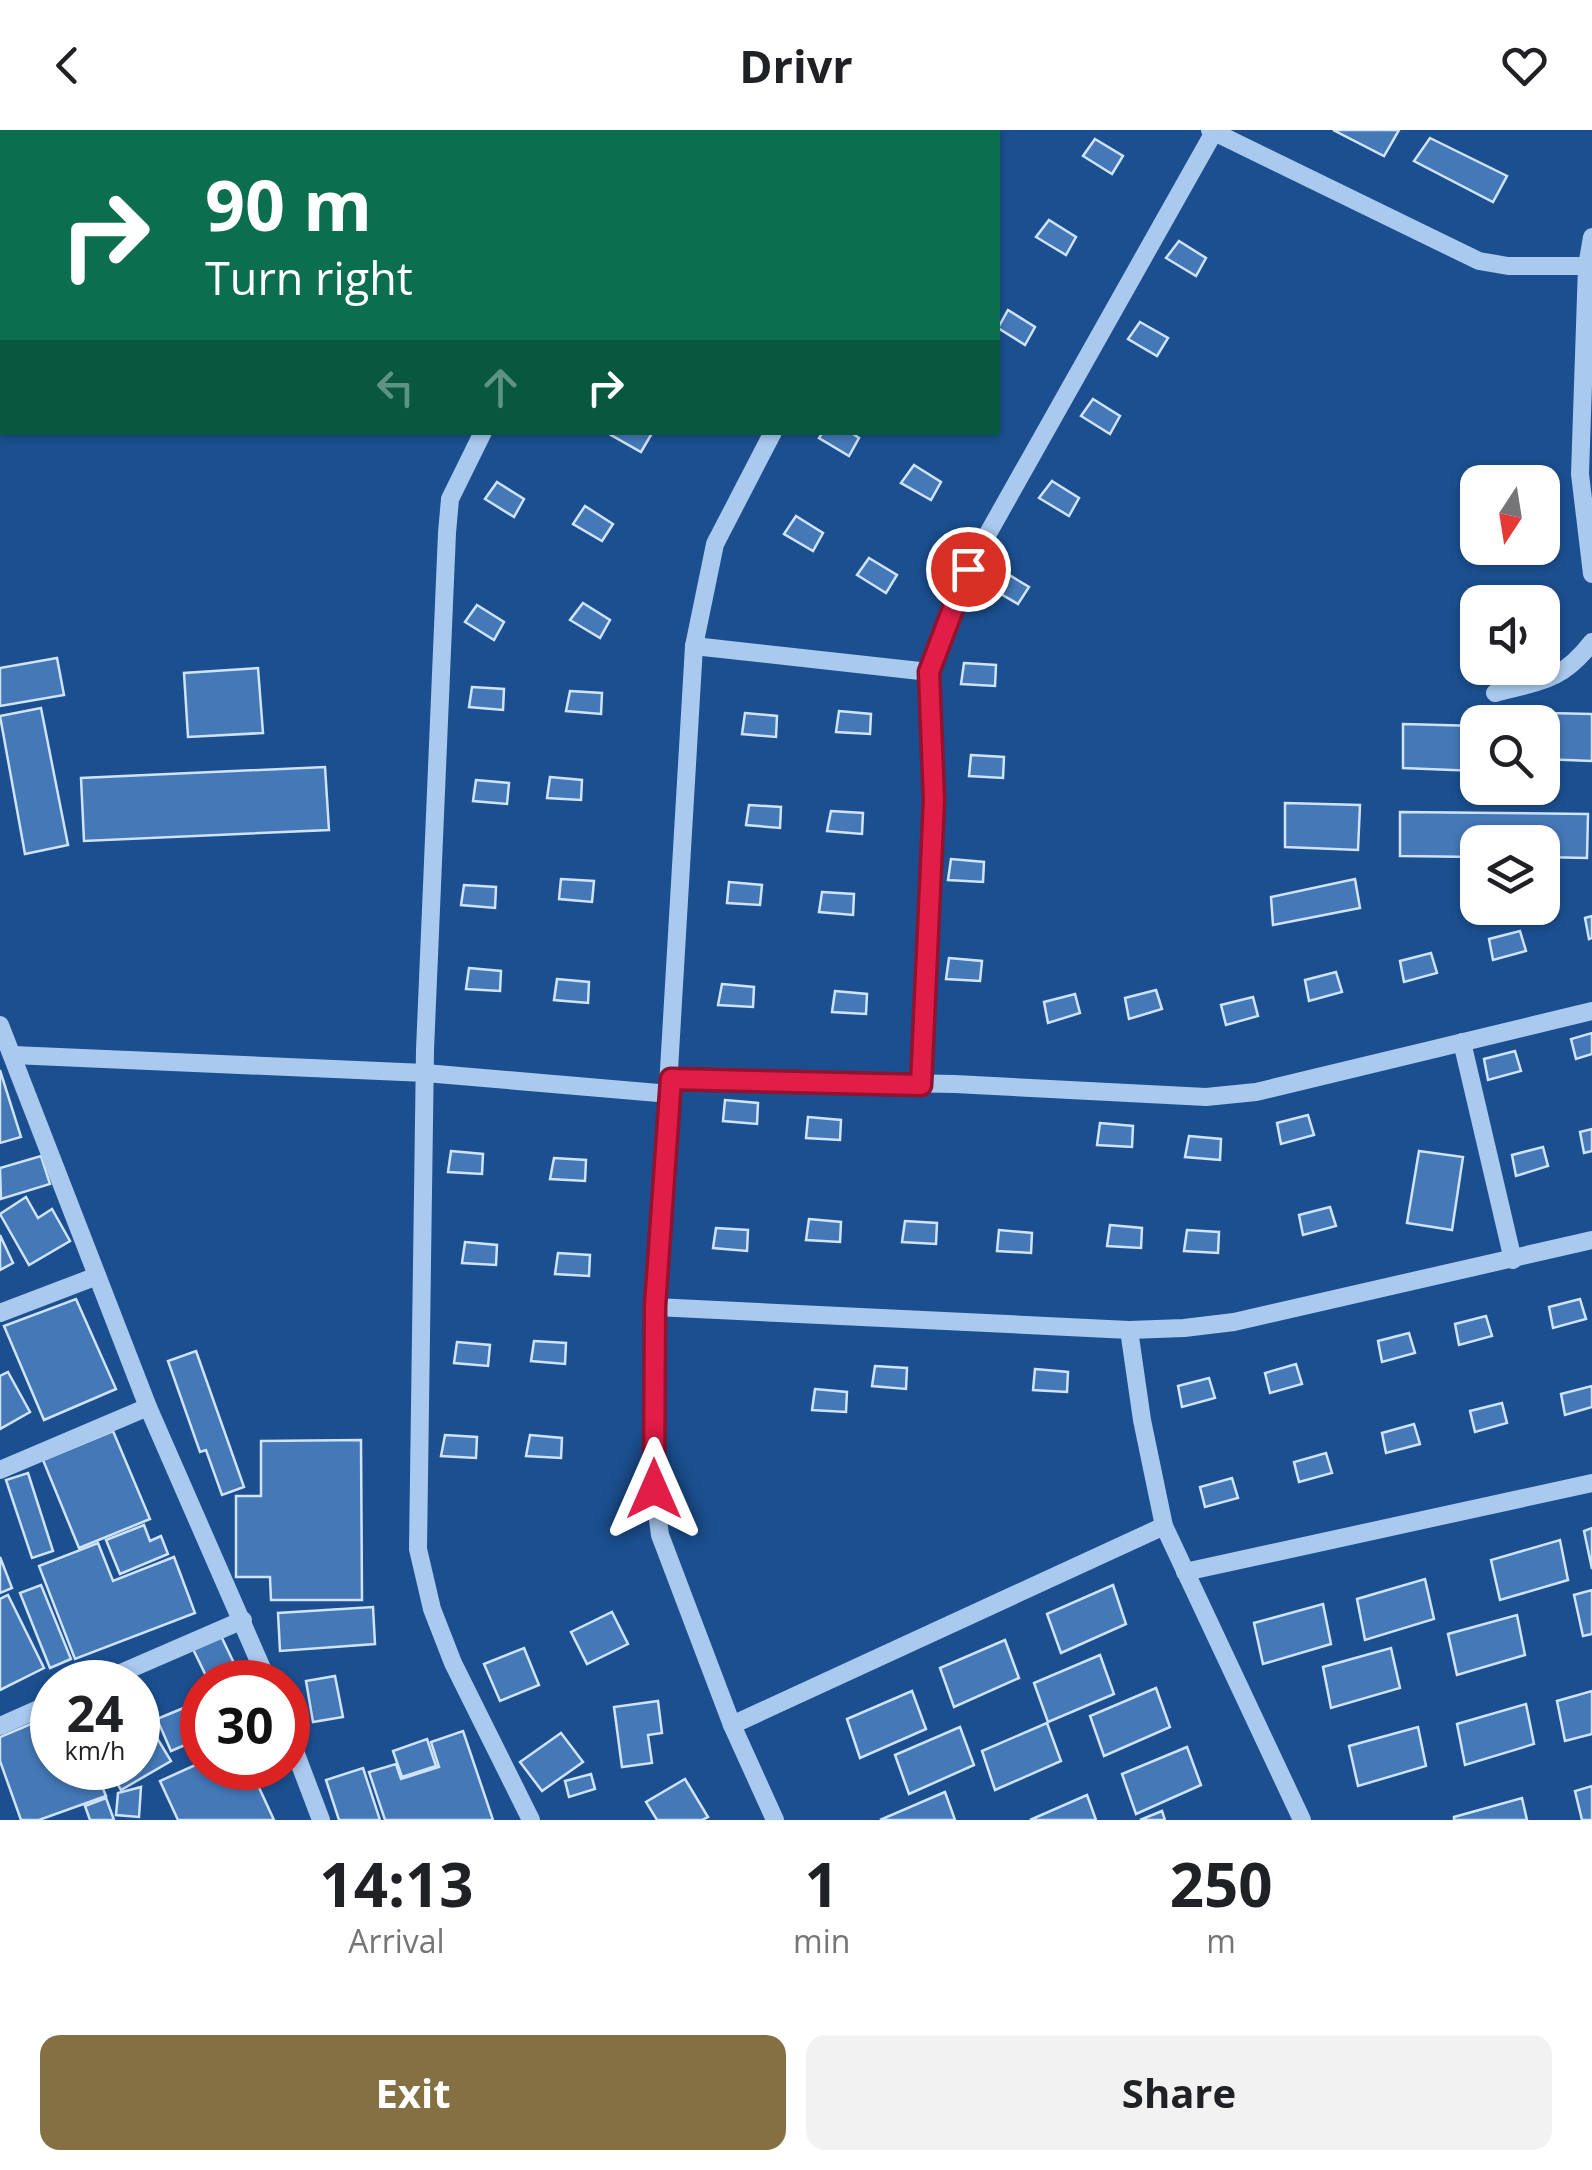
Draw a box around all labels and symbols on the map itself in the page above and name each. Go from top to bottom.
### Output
north arrow [1460,465,1560,565]
pin [926,527,1011,612]
position arrow [602,1437,706,1541]
speed limit sign: 30 [180,1660,310,1790]

